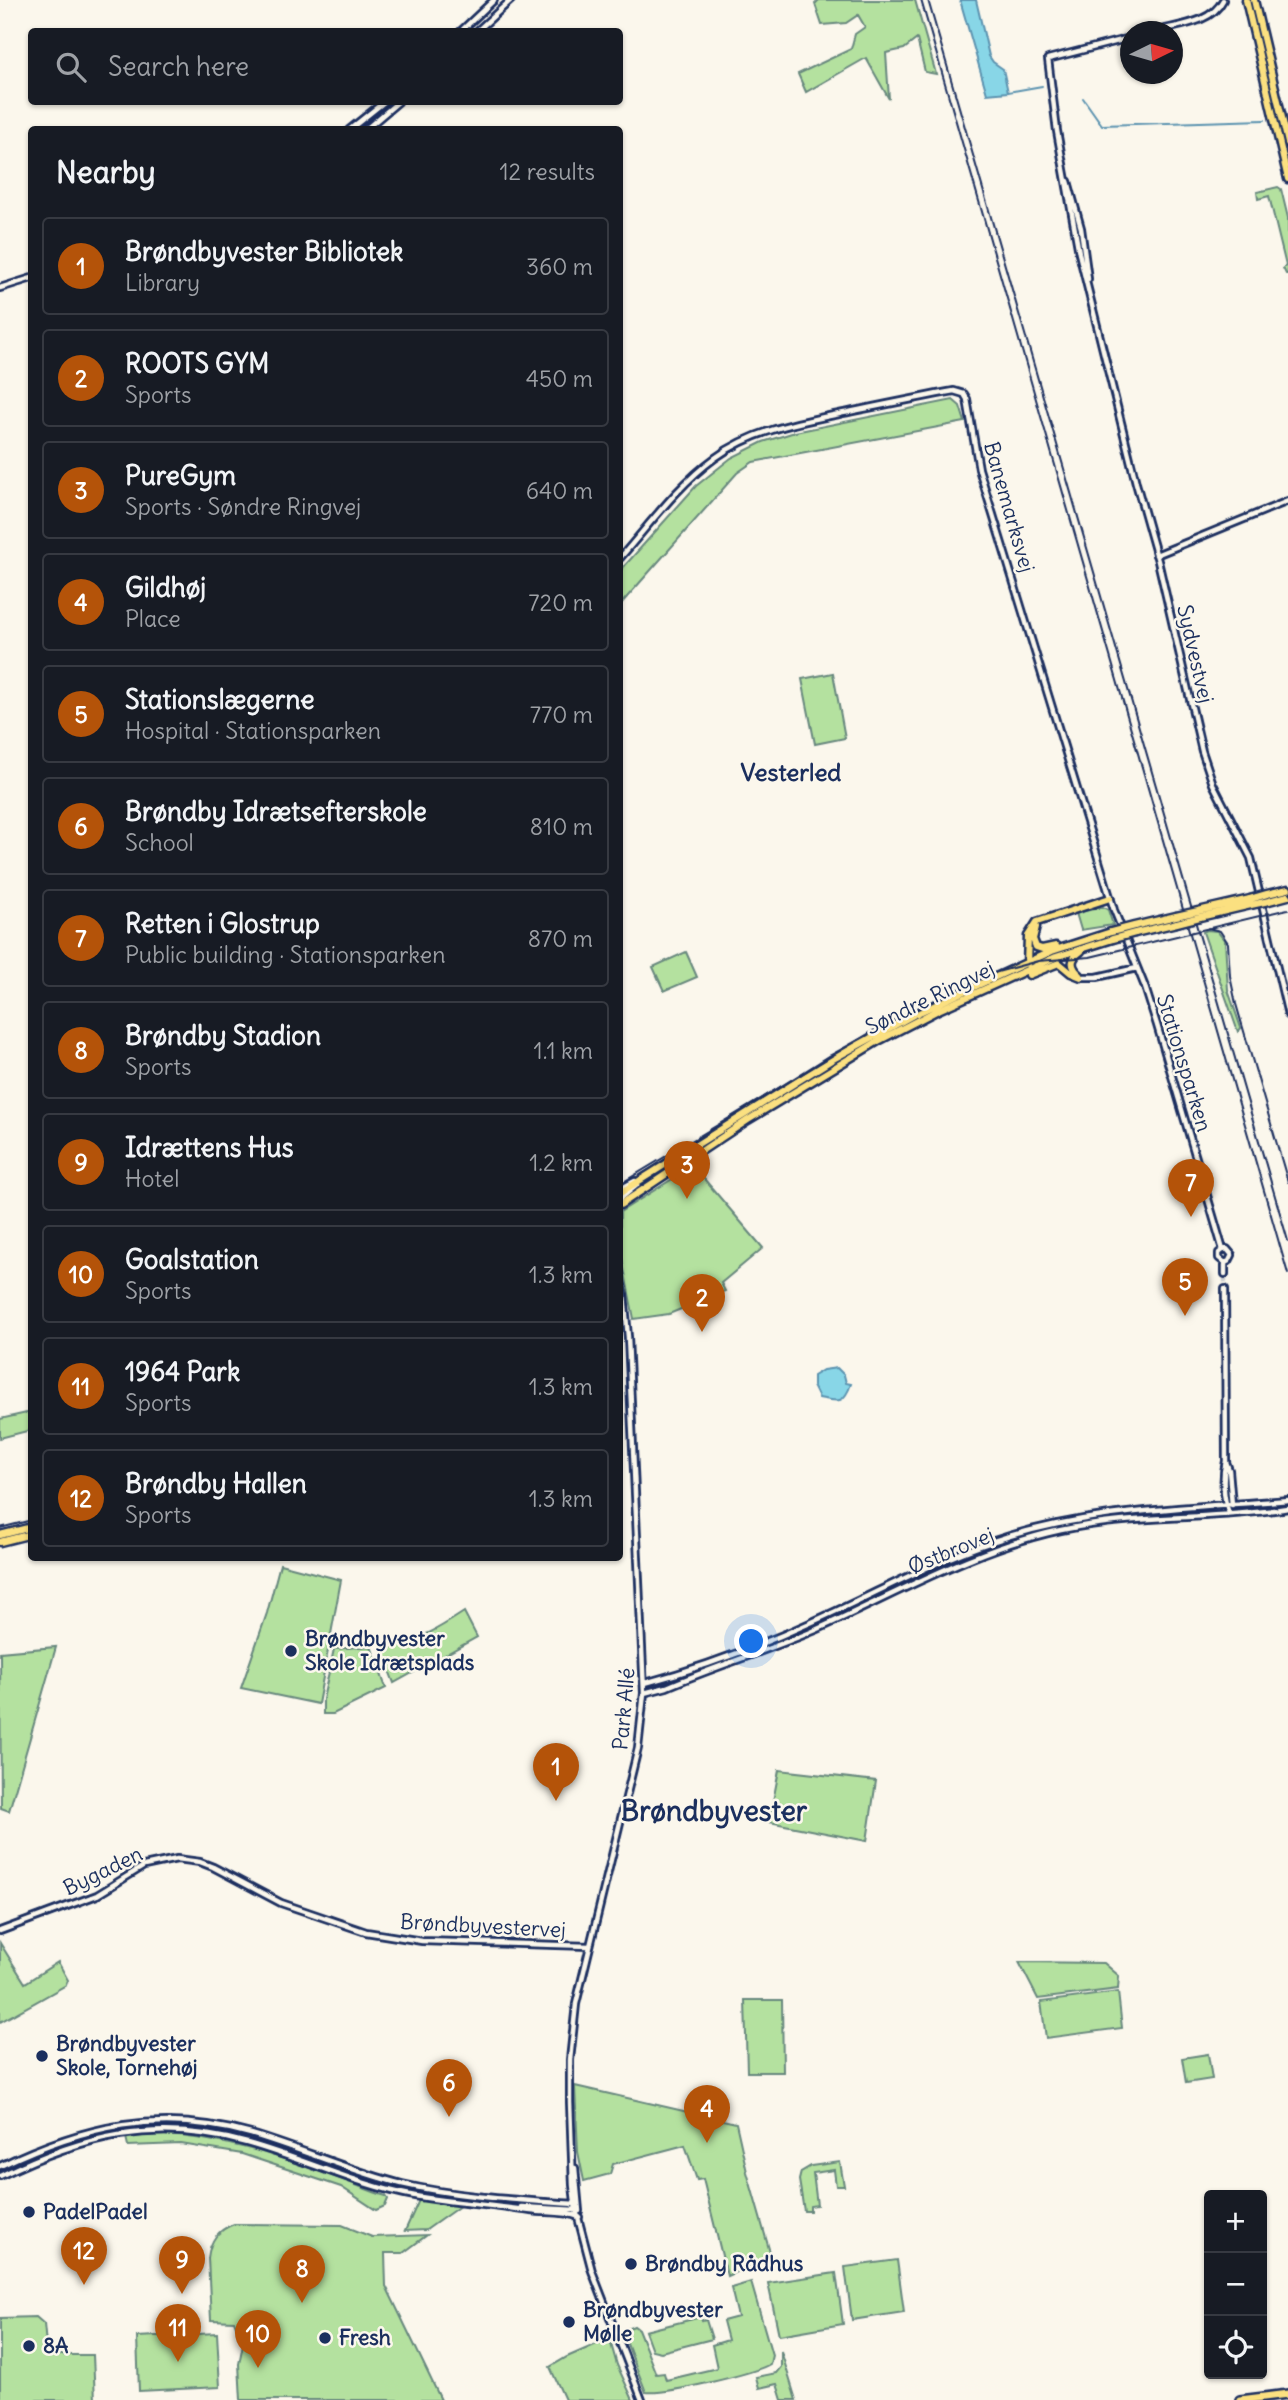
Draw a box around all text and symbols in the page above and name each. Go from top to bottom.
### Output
north arrow [1120,21,1183,84]
search box [28,28,623,105]
icon: search [52,48,90,86]
text: Search here [108,50,249,83]
text: Nearby [56,153,156,191]
text: 12 results [499,157,595,186]
text: Brøndbyvester Bibliotek [125,235,403,268]
text: 1 [76,252,86,281]
text: 360 m [526,252,593,281]
text: Library [125,268,200,297]
text: ROOTS GYM [125,347,269,380]
text: 2 [75,364,87,393]
text: 450 m [526,364,593,393]
text: Sports [125,380,191,409]
street label: Banemarksvej [978,438,1041,575]
text: PureGym [125,459,236,492]
text: 3 [74,476,88,505]
text: 640 m [526,476,593,505]
text: Sports · Søndre Ringvej [125,492,361,521]
text: Gildhøj [125,571,206,604]
text: 4 [74,588,88,617]
text: 720 m [528,588,593,617]
street label: Sydvestvej [1171,602,1220,706]
text: Place [125,604,181,633]
text: Stationslægerne [125,683,315,716]
text: 5 [74,700,88,729]
text: 770 m [530,700,593,729]
text: Hospital · Stationsparken [125,716,381,745]
district label: Vesterled [741,757,841,787]
text: Brøndby Idrætsefterskole [125,795,427,828]
text: 6 [74,812,88,841]
text: 810 m [530,812,593,841]
text: School [125,828,194,857]
text: Retten i Glostrup [125,907,320,940]
text: 7 [75,924,87,953]
text: 870 m [528,924,593,953]
text: Public building · Stationsparken [125,940,446,969]
street label: Søndre Ringvej [861,955,999,1040]
street label: Stationsparken [1151,991,1218,1135]
text: Brøndby Stadion [125,1019,321,1052]
text: 8 [74,1036,88,1065]
text: 1.1 km [534,1036,593,1065]
text: Sports [125,1052,191,1081]
text: Idrættens Hus [125,1131,294,1164]
pin: 3 [664,1141,710,1199]
text: 9 [74,1148,88,1177]
text: 1.2 km [529,1148,593,1177]
pin: 7 [1168,1159,1214,1217]
text: Hotel [125,1164,179,1193]
text: Goalstation [125,1243,259,1276]
pin: 5 [1162,1258,1208,1316]
text: 10 [69,1260,93,1289]
text: 1.3 km [529,1260,593,1289]
pin: 2 [679,1274,725,1332]
text: Sports [125,1276,191,1305]
text: 1964 Park [125,1355,240,1388]
text: 11 [72,1372,90,1401]
text: 1.3 km [529,1372,593,1401]
text: Sports [125,1388,191,1417]
text: Brøndby Hallen [125,1467,307,1500]
text: 12 [70,1484,92,1513]
text: 1.3 km [529,1484,593,1513]
text: Sports [125,1500,191,1529]
street label: Østbrovej [904,1521,998,1580]
your location [734,1624,768,1658]
place label: Brøndbyvester Skole Idrætsplads [305,1625,475,1676]
marker: Brøndbyvester Skole Idrætsplads [283,1643,299,1659]
street label: Park Allé [606,1667,641,1751]
pin: 1 [533,1743,579,1801]
district label: Brøndbyvester [621,1793,808,1829]
street label: Bygaden [59,1840,147,1901]
street label: Brøndbyvestervej [399,1908,567,1943]
place label: Brøndbyvester Skole, Tornehøj [56,2030,198,2081]
marker: Brøndbyvester Skole, Tornehøj [34,2048,50,2064]
pin: 6 [426,2059,472,2117]
pin: 4 [684,2085,730,2143]
map controls [1204,2190,1267,2379]
button: + [1204,2190,1267,2253]
place label: PadelPadel [43,2198,148,2225]
marker: PadelPadel [21,2204,37,2220]
pin: 12 [61,2227,107,2285]
pin: 9 [159,2236,205,2294]
pin: 8 [279,2245,325,2303]
place label: Brøndby Rådhus [645,2250,804,2277]
button: − [1204,2253,1267,2316]
marker: Brøndby Rådhus [623,2256,639,2272]
place label: Brøndbyvester Mølle [583,2296,723,2347]
pin: 11 [155,2304,201,2362]
pin: 10 [235,2310,281,2368]
marker: Brøndbyvester Mølle [561,2314,577,2330]
button: locate [1204,2316,1267,2379]
place label: Fresh [339,2324,391,2351]
marker: Fresh [317,2330,333,2346]
place label: 8A [43,2332,69,2359]
marker: 8A [21,2338,37,2354]

